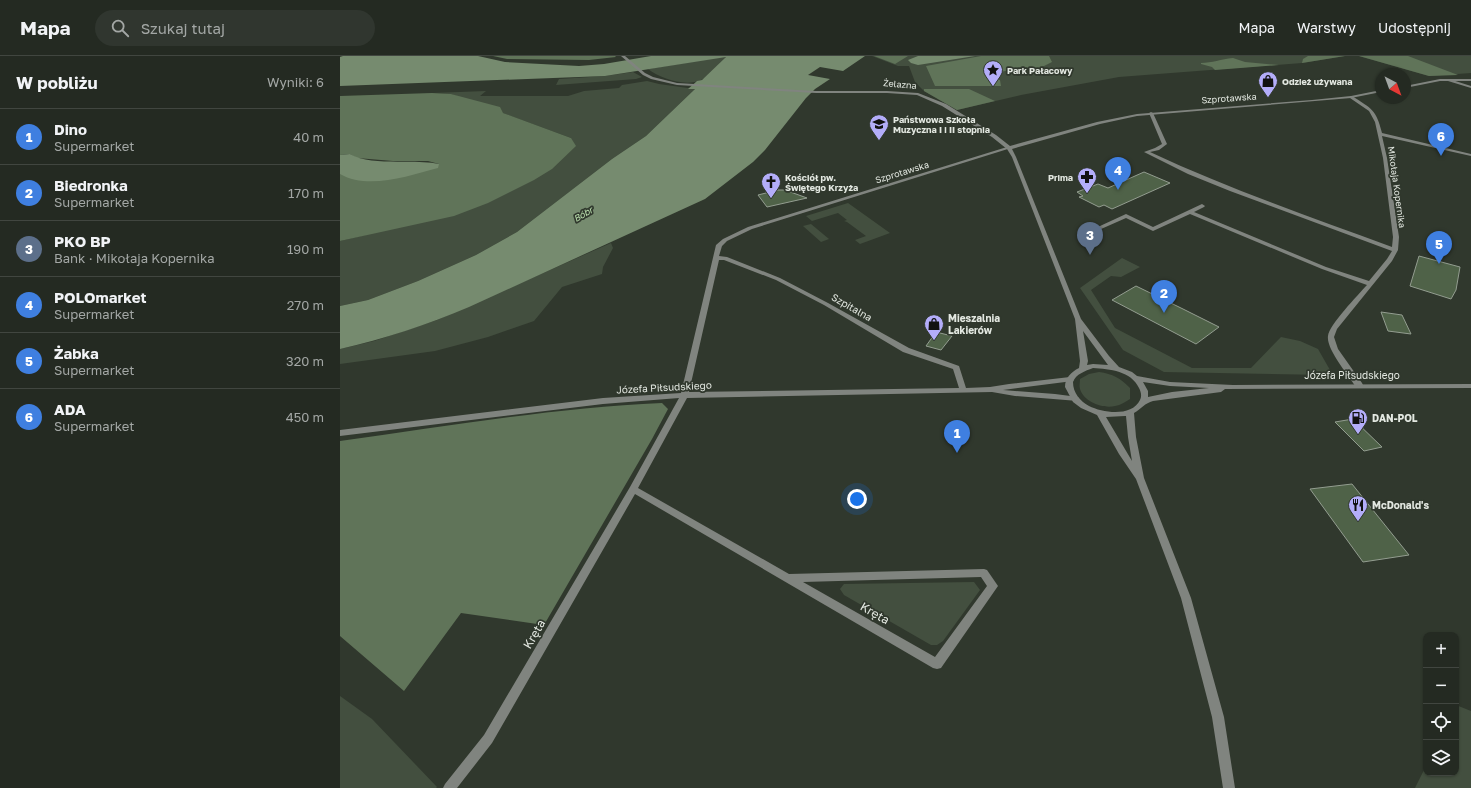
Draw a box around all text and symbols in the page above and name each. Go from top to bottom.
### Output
search box [95,10,375,46]
text: Mapa [20,16,71,39]
icon: search [109,17,131,39]
text: Szukaj tutaj [141,19,225,37]
text: Mapa [1239,19,1275,36]
text: Warstwy [1297,19,1356,36]
text: Udostępnij [1378,19,1451,36]
place icon: Park Pałacowy [982,59,1004,87]
place label: Park Pałacowy [1007,65,1073,76]
north arrow [1375,68,1411,104]
shop icon: Odzież używana [1257,70,1279,98]
text: W pobliżu [16,72,98,93]
text: Wyniki: 6 [267,74,324,90]
place label: Odzież używana [1282,76,1352,87]
street label: Żelazna [883,77,917,91]
street label: Szprotawska [1201,91,1257,105]
school or university icon: Państwowa Szkoła Muzyczna I i II stopnia [868,113,890,141]
place label: Państwowa Szkoła Muzyczna I i II stopnia [893,114,990,135]
text: Dino [54,120,87,138]
pin: 6 [1428,123,1454,156]
text: 1 [26,129,32,145]
text: 40 m [293,129,324,145]
text: Supermarket [54,138,135,154]
street label: Mikołaja Kopernika [1386,146,1408,228]
pin: 4 [1105,157,1131,190]
street label: Szprotawska [874,159,930,185]
pharmacy icon: Prima [1076,166,1098,194]
church icon: Kościół pw. Świętego Krzyża [760,171,782,199]
place label: Kościół pw. Świętego Krzyża [785,172,858,193]
place label: Prima [1048,172,1073,183]
text: Biedronka [54,176,128,194]
text: 2 [25,185,33,201]
text: 170 m [288,185,324,201]
text: Supermarket [54,194,135,210]
water label: Bóbr [571,203,596,224]
pin: 3 [1077,222,1103,255]
pin: 5 [1426,231,1452,264]
text: PKO BP [54,232,111,250]
text: 3 [25,241,33,257]
text: 190 m [287,241,324,257]
text: Bank · Mikołaja Kopernika [54,250,214,266]
pin: 2 [1151,280,1177,313]
text: POLOmarket [54,288,146,306]
street label: Szpitalna [830,291,874,323]
text: 4 [25,297,33,313]
text: 270 m [287,297,324,313]
text: Supermarket [54,306,135,322]
place label: Mieszalnia Lakierów [948,312,1000,336]
shop icon: Mieszalnia Lakierów [923,313,945,341]
text: Żabka [54,344,99,362]
text: 5 [25,353,33,369]
text: 320 m [286,353,324,369]
text: Supermarket [54,362,135,378]
street label: Józefa Piłsudskiego [1304,369,1400,381]
street label: Józefa Piłsudskiego [616,379,712,395]
text: ADA [54,400,86,418]
fuel station icon: DAN-POL [1347,407,1369,435]
text: 6 [25,409,33,425]
text: 450 m [286,409,324,425]
place label: DAN-POL [1372,412,1418,424]
text: Supermarket [54,418,135,434]
pin: 1 [944,420,970,453]
your location [847,489,867,509]
restaurant icon: McDonald's [1347,494,1369,522]
place label: McDonald's [1372,499,1430,511]
street label: Kręta [858,599,892,627]
street label: Kręta [520,617,548,651]
map controls [1423,632,1459,776]
button: + [1423,632,1459,668]
button: − [1423,668,1459,704]
button: locate [1423,704,1459,740]
button: layers [1423,740,1459,776]

